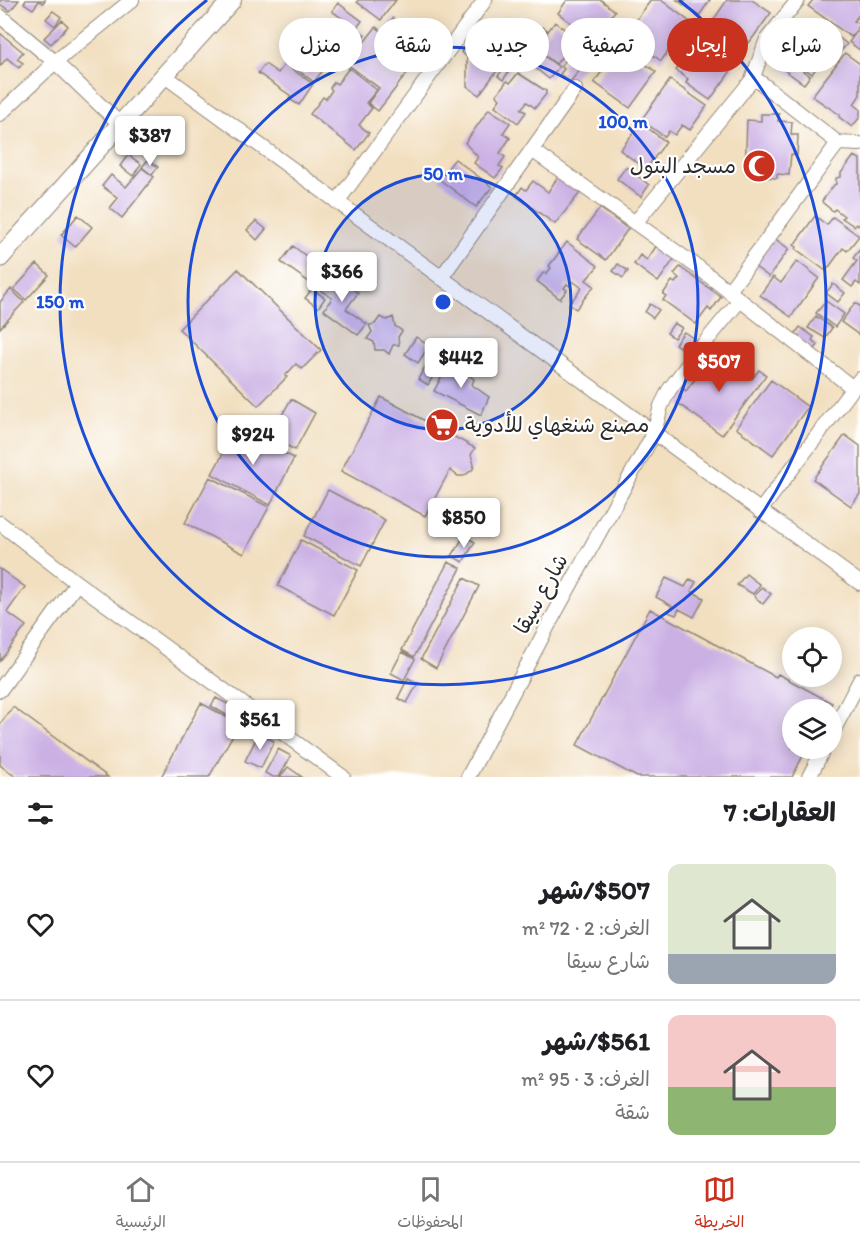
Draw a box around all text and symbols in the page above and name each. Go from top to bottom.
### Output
chip: منزل [279,18,362,72]
chip: شقة [374,18,453,72]
chip: جديد [465,18,549,72]
chip: تصفية [561,18,655,72]
chip: إيجار [667,18,748,72]
chip: شراء [760,18,843,72]
text: 100 m [598,111,649,133]
pin: $387 [114,116,186,167]
text: $387 [129,123,171,147]
mosque icon: مسجد البتول [741,148,777,184]
place label: مسجد البتول [630,153,736,179]
text: 50 m [423,163,464,185]
pin: $366 [306,252,378,303]
text: $366 [321,259,363,283]
text: 150 m [36,291,85,313]
centre of rings [433,292,453,312]
pin: $442 [425,338,497,389]
pin: $507 [683,342,755,393]
text: $442 [439,345,483,369]
text: $507 [698,349,740,373]
supermarket icon: مصنع شنغهاي للأدوية [424,407,460,443]
place label: مصنع شنغهاي للأدوية [465,411,649,440]
pin: $924 [217,415,289,466]
text: $924 [231,422,275,446]
pin: $850 [428,498,500,549]
text: $850 [442,505,486,529]
street label: شارع سيقا [508,549,575,640]
map controls [782,627,842,759]
button: locate [782,627,842,687]
button: layers [782,699,842,759]
pin: $561 [224,700,296,751]
text: $561 [240,707,280,731]
text: العقارات: 7 [724,796,836,828]
icon: filters [24,797,57,830]
text: $507/شهر [540,874,650,906]
icon: home [716,888,788,960]
icon: heart [24,908,57,941]
text: الغرف: 2 · 72 m² [522,916,650,940]
text: شارع سيقا [567,949,650,973]
text: $561/شهر [543,1025,650,1057]
icon: home [716,1039,788,1111]
icon: heart [24,1059,57,1092]
text: الغرف: 3 · 95 m² [521,1067,650,1091]
text: شقة [615,1100,650,1124]
tab: الرئيسية [116,1173,166,1236]
tab: المحفوظات [397,1173,463,1236]
tab: الخريطة [694,1173,744,1236]

